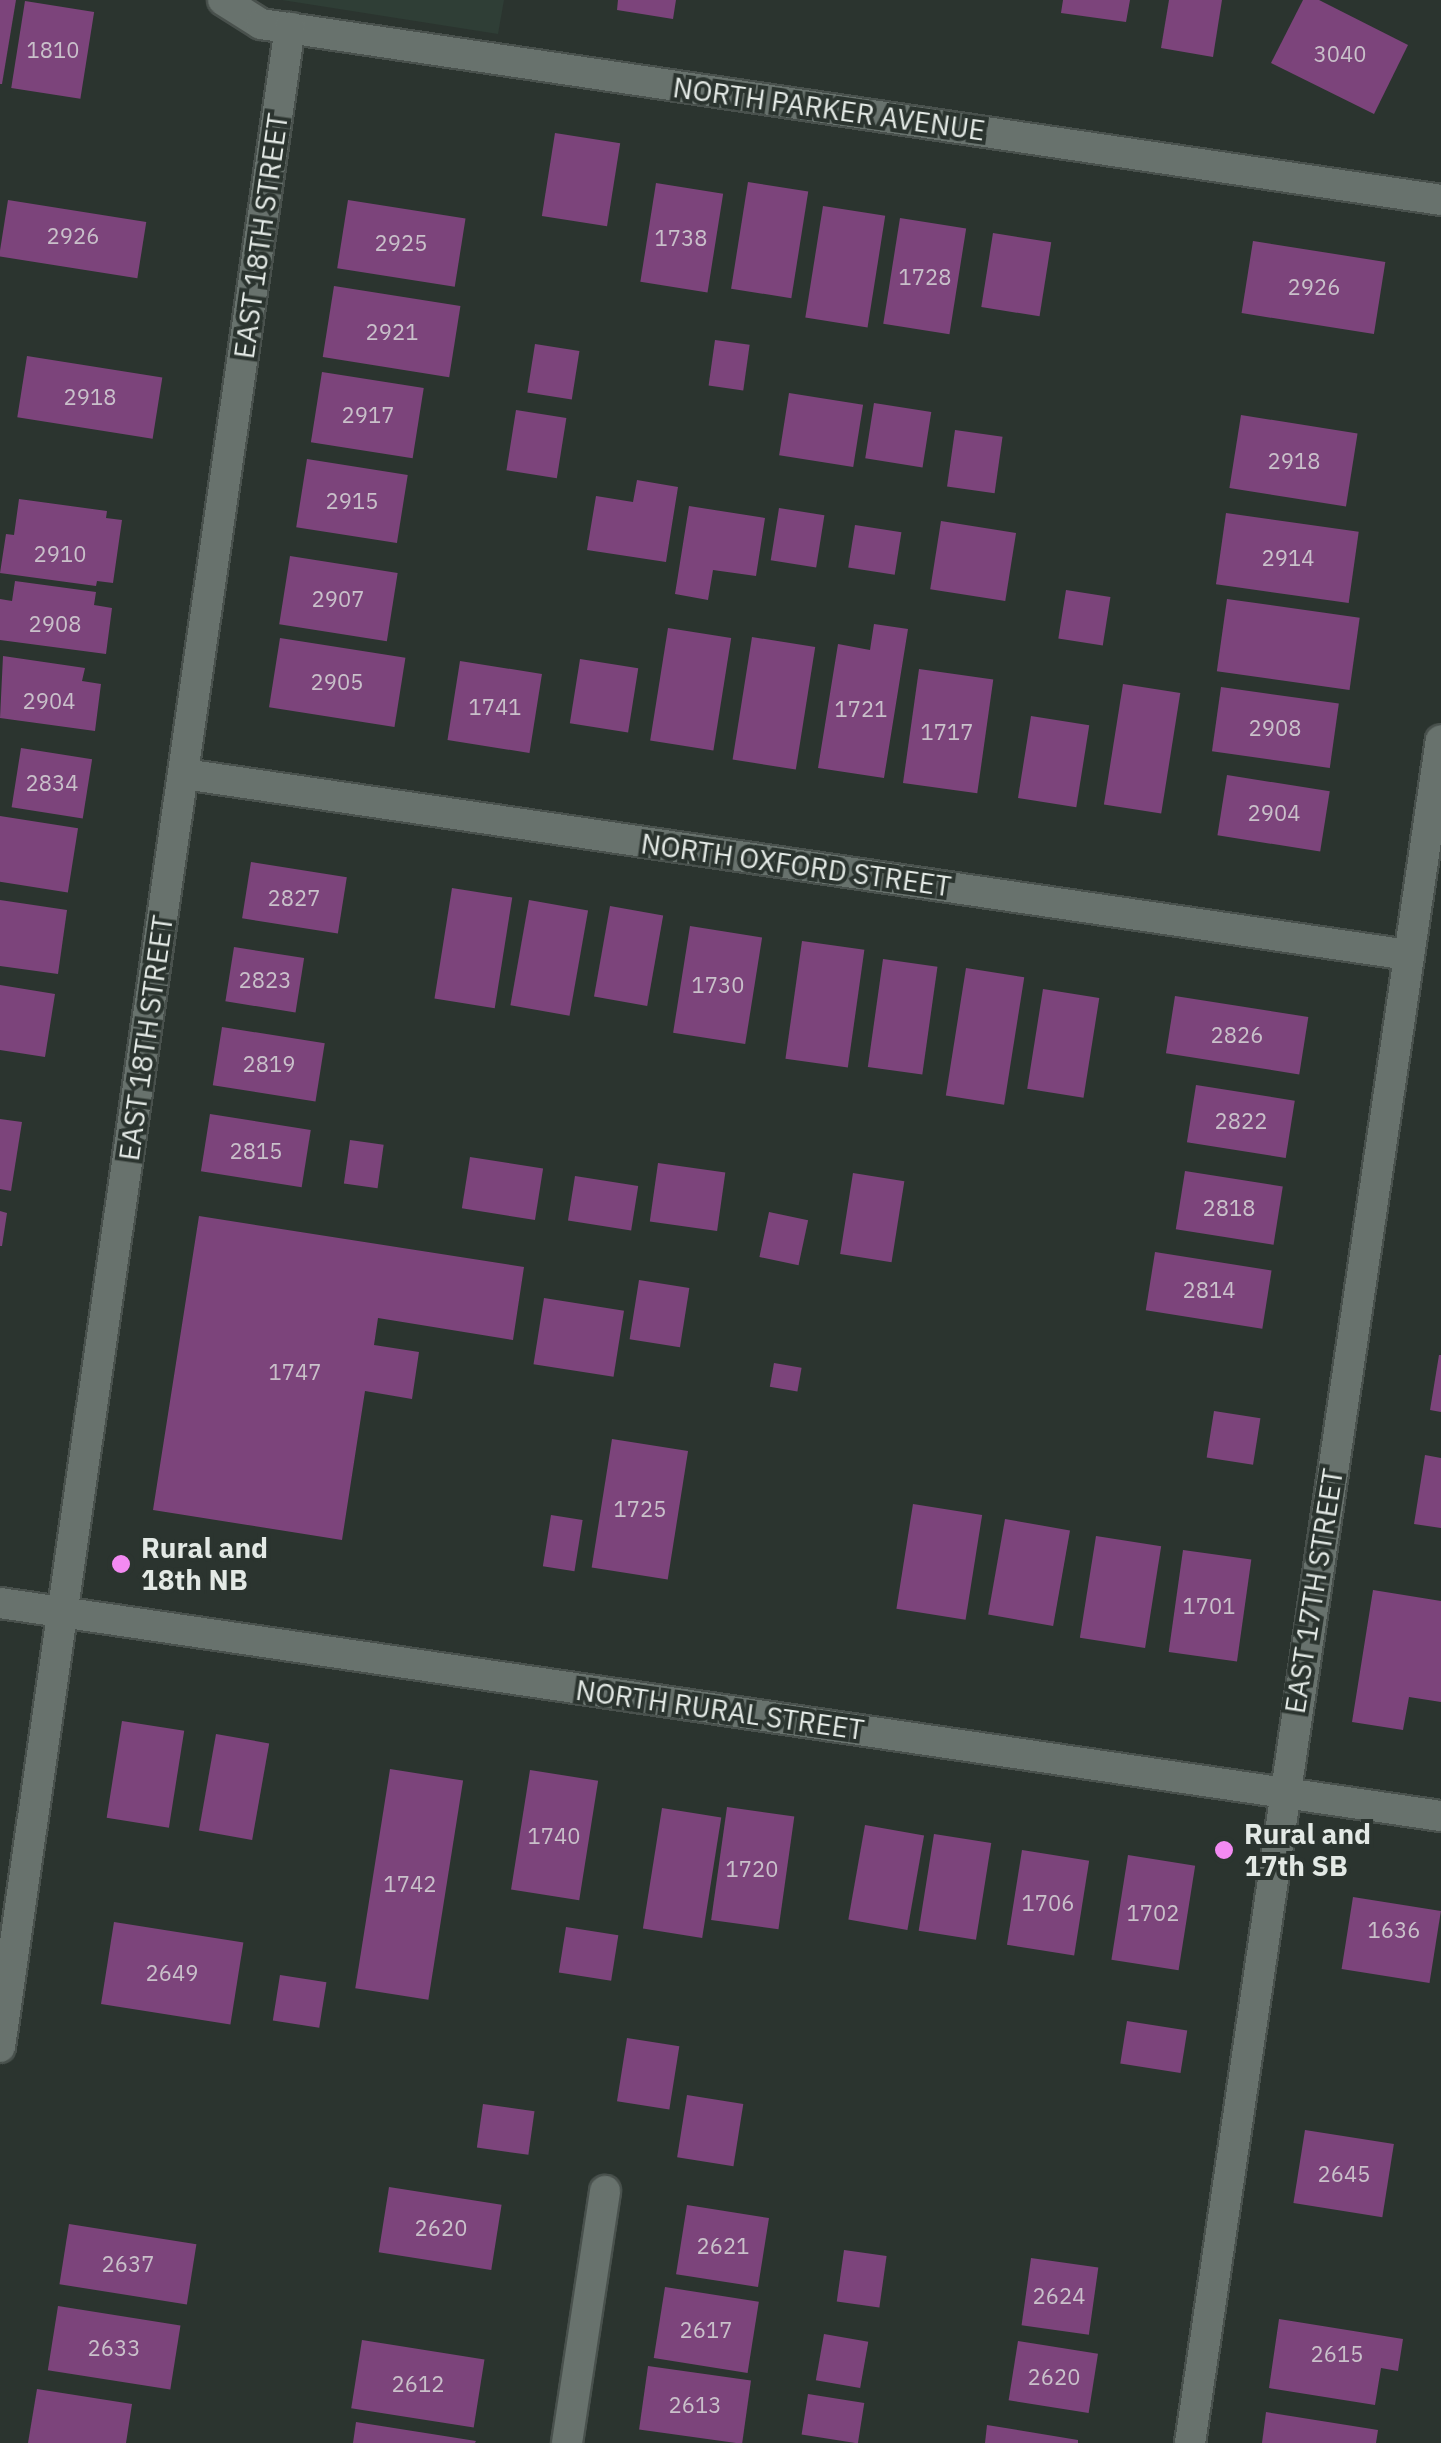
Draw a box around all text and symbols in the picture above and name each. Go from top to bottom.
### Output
house number: 1810 [27,37,79,63]
house number: 3040 [1314,41,1366,67]
street label: NORTH PARKER AVENUE [671,70,987,148]
street label: EAST 18TH STREET [227,111,295,361]
house number: 2926 [47,223,99,249]
house number: 1738 [655,225,707,251]
house number: 2925 [375,230,427,256]
house number: 1728 [899,264,951,290]
house number: 2926 [1288,274,1340,300]
house number: 2921 [366,319,418,345]
house number: 2918 [64,384,116,410]
house number: 2917 [342,402,394,428]
house number: 2918 [1268,448,1320,474]
house number: 2915 [326,488,378,514]
house number: 2910 [34,541,86,567]
house number: 2914 [1262,545,1314,571]
house number: 2907 [312,586,364,612]
house number: 2908 [29,611,81,637]
house number: 2905 [311,669,363,695]
house number: 2904 [23,688,75,714]
house number: 1741 [469,694,521,720]
house number: 1721 [835,696,887,722]
house number: 2908 [1249,715,1301,741]
house number: 1717 [921,719,973,745]
house number: 2834 [26,770,78,796]
house number: 2904 [1248,800,1300,826]
street label: NORTH OXFORD STREET [639,827,953,903]
house number: 2827 [268,885,320,911]
street label: EAST 18TH STREET [112,913,180,1163]
house number: 2823 [239,967,291,993]
house number: 1730 [692,972,744,998]
house number: 2826 [1211,1022,1263,1048]
house number: 2819 [243,1051,295,1077]
house number: 2822 [1215,1108,1267,1134]
house number: 2815 [230,1138,282,1164]
house number: 2818 [1203,1195,1255,1221]
house number: 2814 [1183,1277,1235,1303]
house number: 1747 [269,1359,321,1385]
street label: EAST 17TH STREET [1278,1466,1350,1716]
house number: 1725 [614,1496,666,1522]
place label: Rural and 18th NB [141,1531,268,1597]
marker: Rural and 18th NB [110,1553,132,1575]
house number: 1701 [1183,1593,1235,1619]
street label: NORTH RURAL STREET [574,1673,866,1747]
place label: Rural and 17th SB [1244,1817,1371,1883]
house number: 1740 [528,1823,580,1849]
marker: Rural and 17th SB [1213,1839,1235,1861]
house number: 1720 [726,1856,778,1882]
house number: 1742 [384,1871,436,1897]
house number: 1706 [1022,1890,1074,1916]
house number: 1702 [1127,1900,1179,1926]
house number: 1636 [1368,1917,1420,1943]
house number: 2649 [146,1960,198,1986]
house number: 2645 [1318,2161,1370,2187]
house number: 2620 [415,2215,467,2241]
house number: 2621 [697,2233,749,2259]
house number: 2637 [102,2251,154,2277]
house number: 2624 [1033,2283,1085,2309]
house number: 2617 [680,2317,732,2343]
house number: 2633 [88,2335,140,2361]
house number: 2615 [1311,2341,1363,2367]
house number: 2620 [1028,2364,1080,2390]
house number: 2612 [392,2371,444,2397]
house number: 2613 [669,2392,721,2418]

